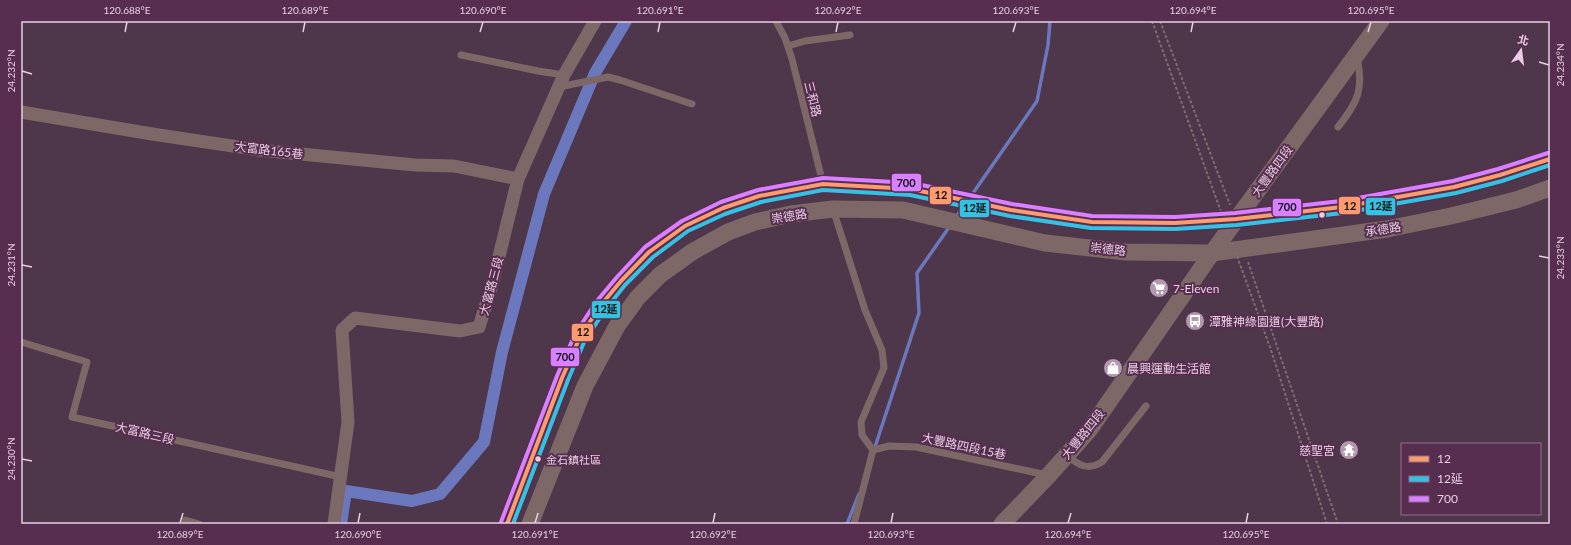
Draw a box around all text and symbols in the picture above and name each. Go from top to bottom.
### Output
text: 120.688°E [103,4,151,16]
text: 120.689°E [281,4,329,16]
text: 120.690°E [459,4,507,16]
text: 120.691°E [636,4,684,16]
text: 120.692°E [814,4,862,16]
text: 120.693°E [992,4,1040,16]
text: 120.694°E [1169,4,1217,16]
text: 120.695°E [1347,4,1395,16]
north arrow [1501,30,1541,70]
text: 北 [1517,32,1530,47]
text: 24.234°N [1554,43,1566,87]
text: 24.232°N [5,49,17,93]
street label: 三和路 [801,80,825,118]
street label: 大富路165巷 [234,138,304,162]
street label: 大豐路四段 [1248,142,1296,200]
line badge: 700 [891,173,922,192]
text: 700 [896,176,916,189]
line badge: 12 [929,186,952,205]
text: 12 [935,188,947,201]
line badge: 12 [1338,196,1361,215]
line badge: 12延 [1365,197,1396,216]
line badge: 700 [1272,198,1302,217]
line badge: 12延 [959,199,990,218]
text: 12 [1344,199,1356,212]
text: 12延 [1369,199,1393,212]
text: 700 [1277,200,1297,213]
text: 12延 [963,201,987,214]
street label: 崇德路 [770,206,808,226]
unlabelled marker [1317,210,1327,220]
street label: 承德路 [1364,219,1402,239]
text: 24.233°N [1554,236,1566,280]
street label: 崇德路 [1089,240,1127,258]
text: 24.231°N [5,243,17,287]
street label: 大富路三段 [476,255,506,317]
supermarket icon: 7-Eleven [1148,277,1170,299]
place label: 7-Eleven [1173,281,1219,296]
line badge: 12延 [591,300,621,319]
text: 12延 [594,302,618,315]
bus stop icon: 潭雅神綠園道(大豐路) [1184,310,1206,332]
place label: 潭雅神綠園道(大豐路) [1209,314,1323,329]
line badge: 12 [571,323,594,342]
text: 12 [577,325,589,338]
line badge: 700 [550,347,580,367]
text: 700 [555,350,575,363]
shop icon: 晨興運動生活館 [1102,357,1124,379]
place label: 晨興運動生活館 [1127,361,1211,376]
street label: 大豐路四段 [1058,406,1108,462]
street label: 大富路三段 [114,419,176,447]
street label: 大豐路四段15巷 [920,430,1008,462]
text: 24.230°N [5,437,17,481]
temple icon: 慈聖宮 [1338,439,1360,461]
place label: 慈聖宮 [1299,443,1335,458]
legend [1401,443,1541,515]
text: 12 [1437,451,1451,466]
place label: 金石鎮社區 [546,453,601,466]
marker: 金石鎮社區 [533,454,543,464]
text: 12延 [1437,471,1463,486]
text: 700 [1437,491,1458,506]
text: 120.689°E [156,528,204,540]
text: 120.690°E [334,528,382,540]
text: 120.691°E [511,528,559,540]
text: 120.692°E [689,528,737,540]
text: 120.693°E [867,528,915,540]
text: 120.694°E [1044,528,1092,540]
text: 120.695°E [1222,528,1270,540]

